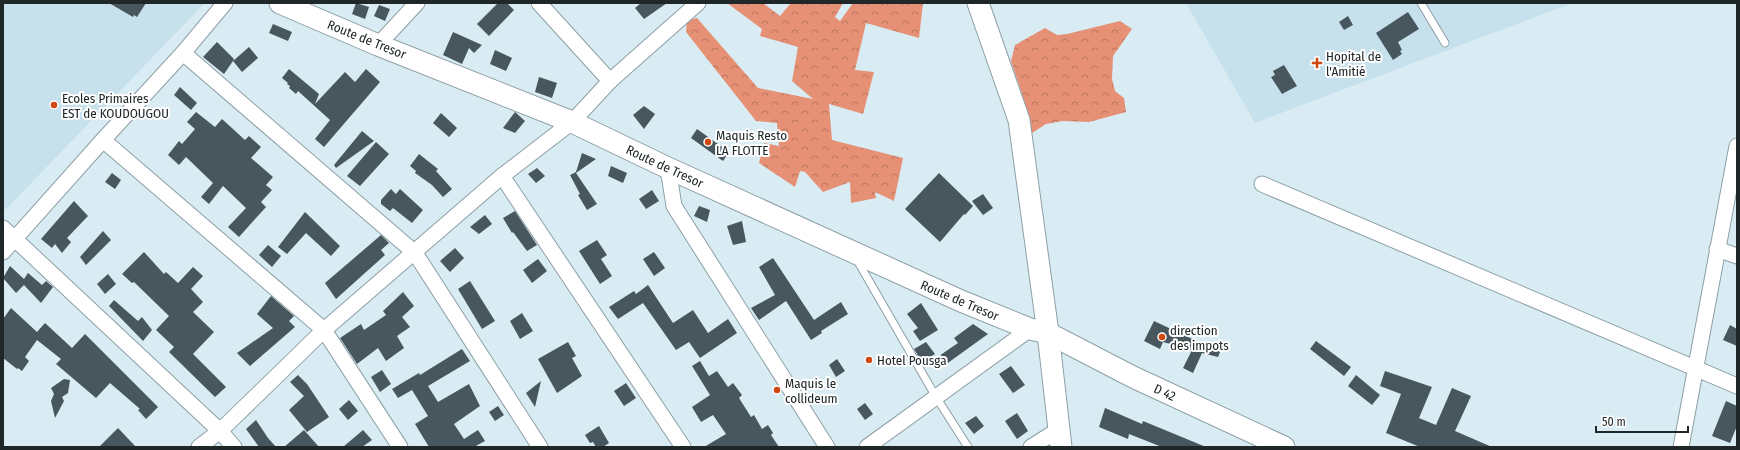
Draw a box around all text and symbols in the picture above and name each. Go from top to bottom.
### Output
street label: Route de Tresor [325,17,409,62]
place label: Hopital de l'Amitié [1326,49,1381,79]
marker: Hopital de l'Amitié [1311,57,1323,69]
place label: Ecoles Primaires EST de KOUDOUGOU [62,91,169,121]
marker: Ecoles Primaires EST de KOUDOUGOU [49,100,59,110]
place label: Maquis Resto LA FLOTTE [716,128,787,158]
marker: Maquis Resto LA FLOTTE [703,137,713,147]
street label: Route de Tresor [624,142,706,191]
street label: Route de Tresor [918,277,1002,324]
place label: direction des impots [1170,323,1229,353]
marker: direction des impots [1157,332,1167,342]
place label: Hotel Pousga [877,353,947,368]
marker: Hotel Pousga [864,355,874,365]
place label: Maquis le collideum [785,376,837,406]
street label: D 42 [1151,381,1178,404]
marker: Maquis le collideum [772,385,782,395]
scale bar [1596,408,1688,434]
text: 50 m [1602,415,1626,429]

